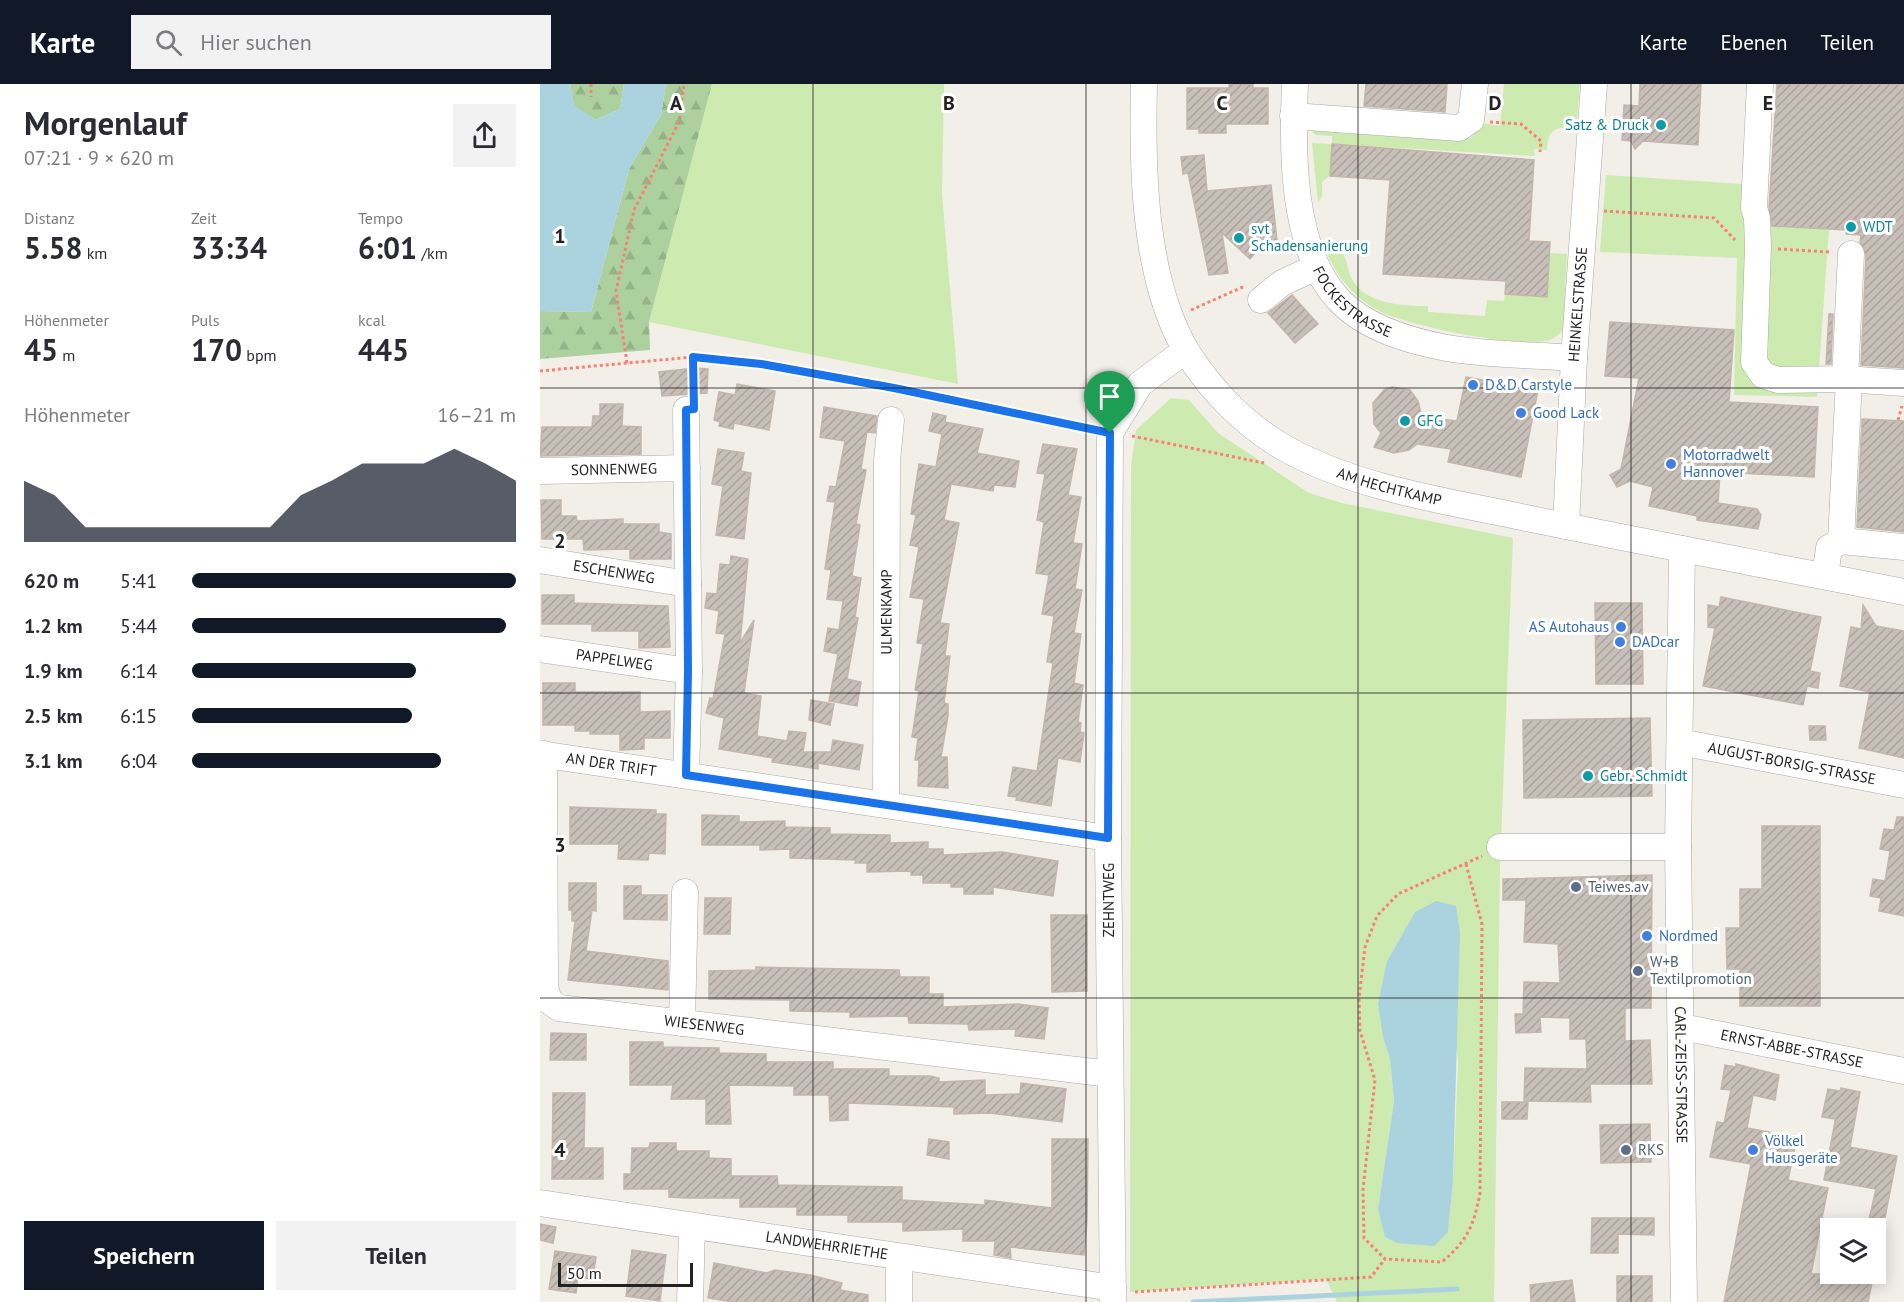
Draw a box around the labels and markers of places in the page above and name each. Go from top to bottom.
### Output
place label: Satz & Druck [1565,115,1650,134]
marker: Satz & Druck [1654,118,1668,132]
place label: WDT [1863,217,1894,236]
place label: svt Schadensanierung [1251,219,1368,255]
marker: WDT [1844,220,1858,234]
marker: svt Schadensanierung [1232,231,1246,245]
pin [1084,371,1135,433]
place label: D&D Carstyle [1485,375,1572,394]
marker: D&D Carstyle [1466,378,1480,392]
place label: Good Lack [1533,403,1600,422]
marker: Good Lack [1514,406,1528,420]
place label: GFG [1417,411,1443,430]
marker: GFG [1398,414,1412,428]
place label: Motorradwelt Hannover [1683,445,1770,481]
marker: Motorradwelt Hannover [1664,457,1678,471]
place label: AS Autohaus [1529,617,1609,636]
marker: AS Autohaus [1614,620,1628,634]
place label: DADcar [1632,632,1679,651]
marker: DADcar [1613,635,1627,649]
place label: Gebr. Schmidt [1600,766,1687,785]
marker: Gebr. Schmidt [1581,769,1595,783]
place label: Teiwes.av [1588,877,1649,896]
marker: Teiwes.av [1569,880,1583,894]
place label: Nordmed [1659,926,1718,945]
marker: Nordmed [1640,929,1654,943]
place label: W+B Textilpromotion [1650,952,1752,988]
marker: W+B Textilpromotion [1631,964,1645,978]
place label: Völkel Hausgeräte [1764,1131,1838,1167]
place label: RKS [1638,1140,1664,1159]
marker: RKS [1619,1143,1633,1157]
marker: Völkel Hausgeräte [1746,1143,1760,1157]

